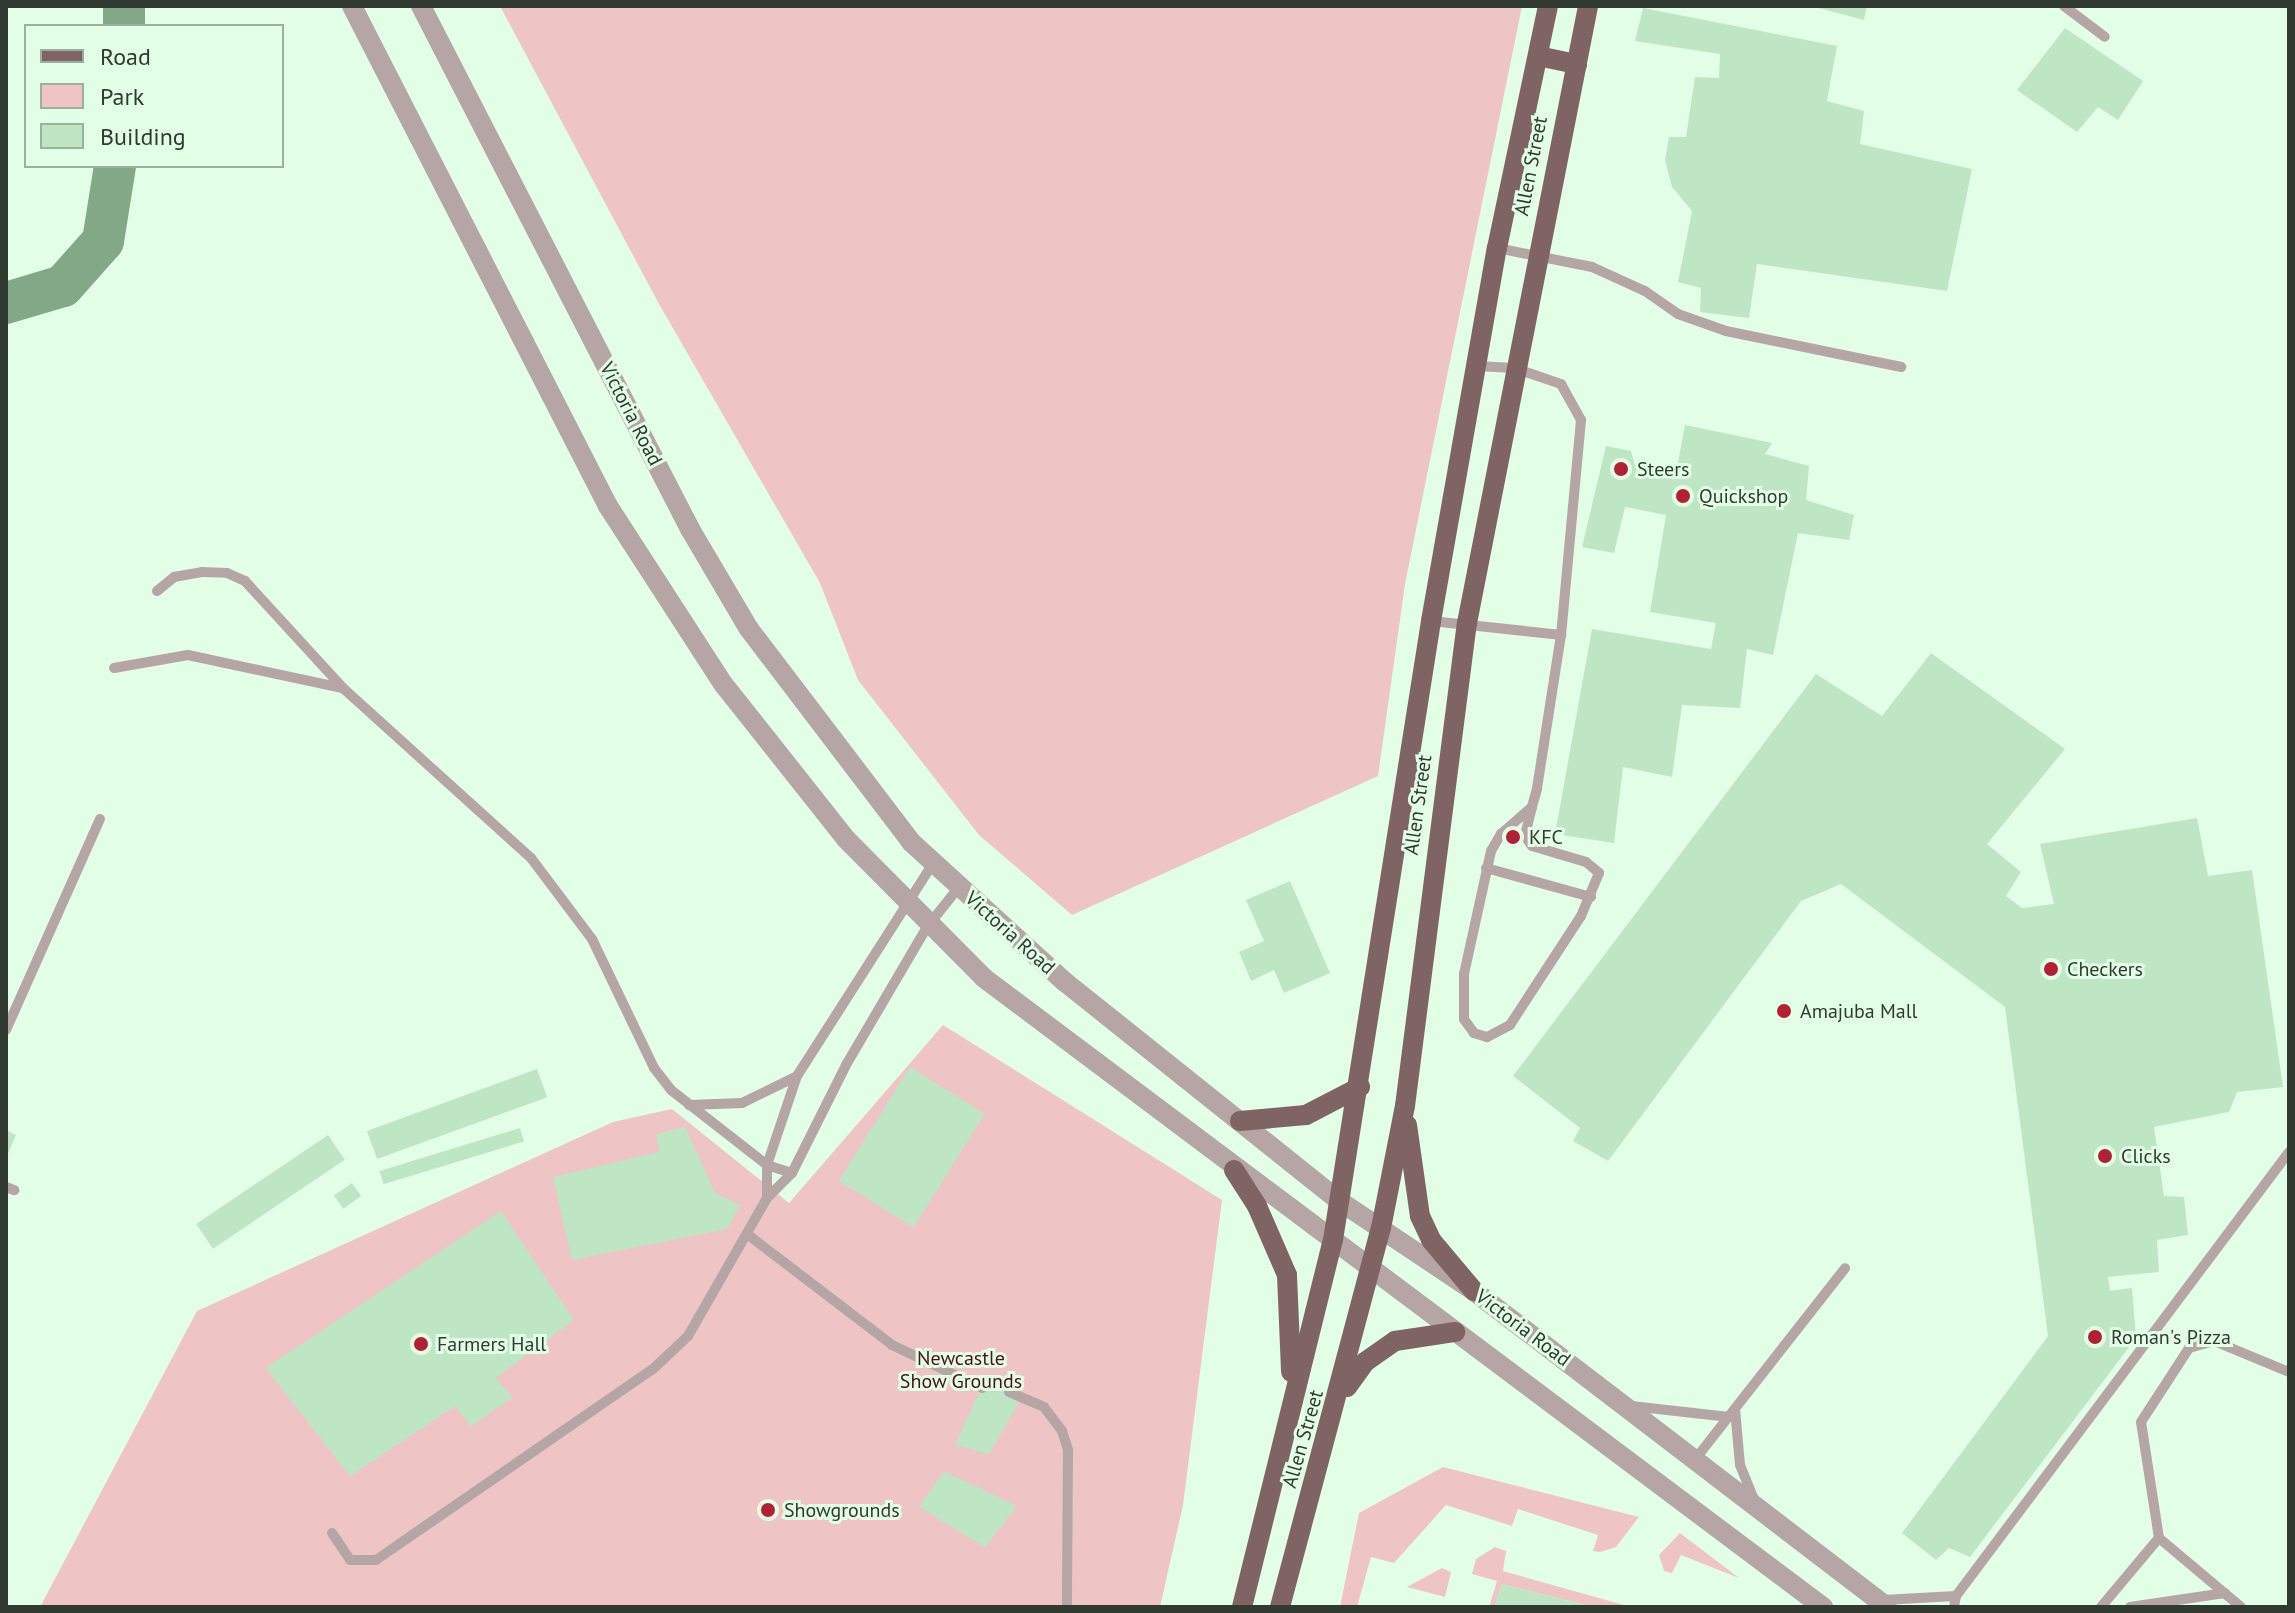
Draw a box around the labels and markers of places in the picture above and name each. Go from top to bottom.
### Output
place label: Steers [1637,457,1689,481]
marker: Steers [1612,460,1630,478]
place label: Quickshop [1699,484,1788,508]
marker: Quickshop [1674,487,1692,505]
place label: KFC [1529,825,1563,849]
marker: KFC [1504,828,1522,846]
place label: Checkers [2067,957,2143,981]
marker: Checkers [2042,960,2060,978]
place label: Amajuba Mall [1800,999,1917,1023]
marker: Amajuba Mall [1775,1002,1793,1020]
place label: Clicks [2121,1144,2171,1168]
marker: Clicks [2096,1147,2114,1165]
place label: Roman's Pizza [2111,1325,2231,1349]
marker: Roman's Pizza [2086,1328,2104,1346]
place label: Farmers Hall [437,1332,546,1356]
marker: Farmers Hall [412,1335,430,1353]
place label: Showgrounds [784,1498,900,1522]
marker: Showgrounds [759,1501,777,1519]

